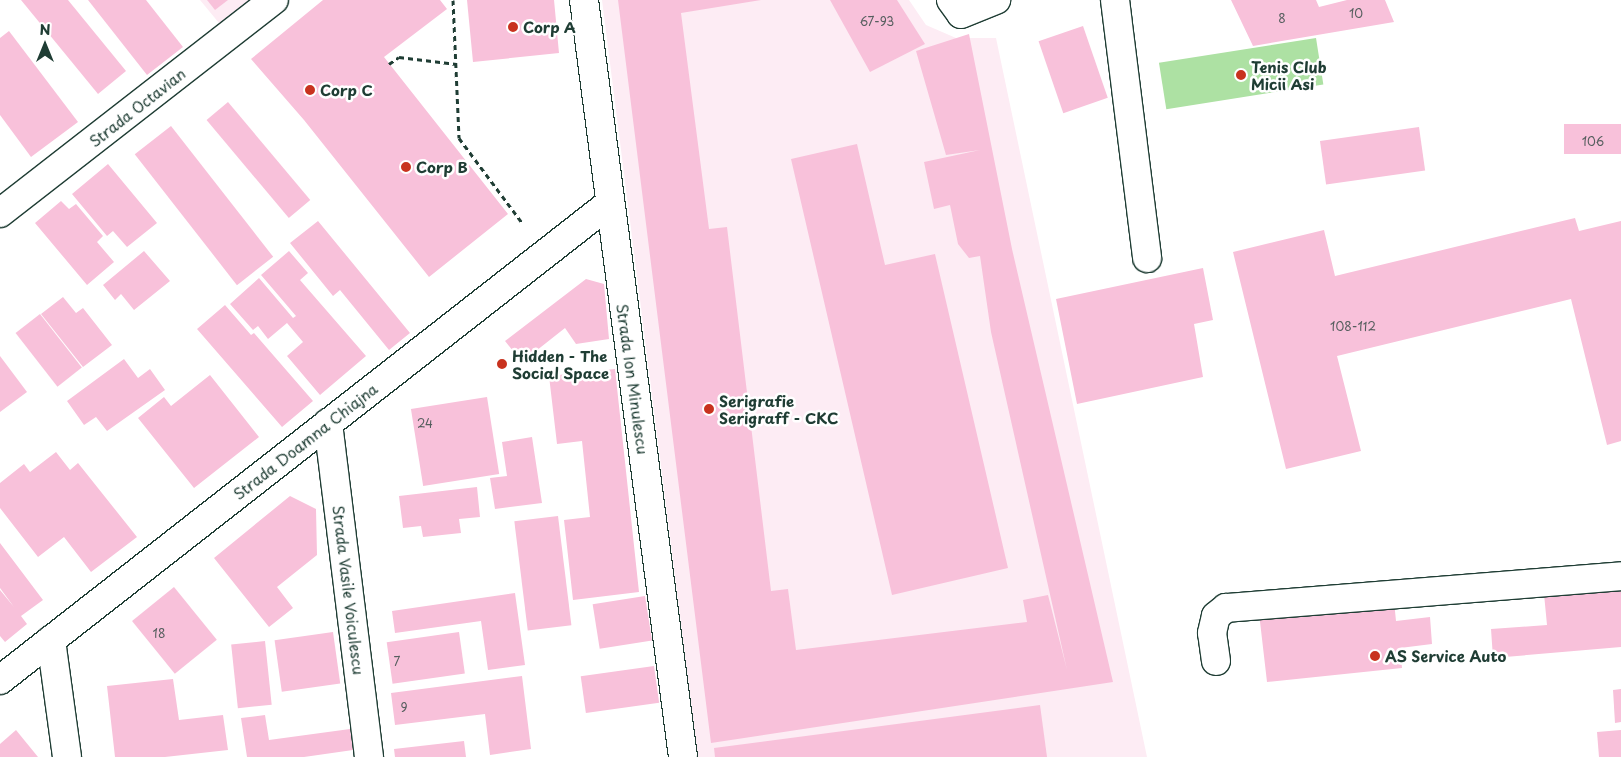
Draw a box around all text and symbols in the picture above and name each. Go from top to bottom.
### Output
house number: 10 [1349,7,1363,21]
house number: 8 [1278,12,1286,26]
house number: 67-93 [860,15,894,29]
place label: Corp A [523,18,576,36]
text: N [39,19,51,40]
north arrow [20,20,70,70]
marker: Corp A [507,21,519,33]
place label: Tenis Club Micii Asi [1251,57,1327,92]
street label: Strada Octavian [85,64,189,150]
marker: Tenis Club Micii Asi [1235,69,1247,81]
place label: Corp C [320,81,373,99]
marker: Corp C [304,84,316,96]
house number: 106 [1582,135,1604,149]
place label: Corp B [416,158,468,176]
marker: Corp B [400,161,412,173]
street label: Strada Ion Minulescu [613,302,653,456]
house number: 108-112 [1330,320,1376,334]
place label: Hidden - The Social Space [512,346,610,381]
marker: Hidden - The Social Space [496,358,508,370]
street label: Strada Doamna Chiajna [230,380,380,502]
place label: Serigrafie Serigraff - CKC [719,391,839,426]
marker: Serigrafie Serigraff - CKC [703,403,715,415]
house number: 24 [417,417,433,431]
street label: Strada Vasile Voiculescu [330,503,368,677]
house number: 18 [153,627,165,641]
place label: AS Service Auto [1385,647,1507,665]
marker: AS Service Auto [1369,650,1381,662]
house number: 7 [394,655,400,669]
house number: 9 [400,701,408,715]

